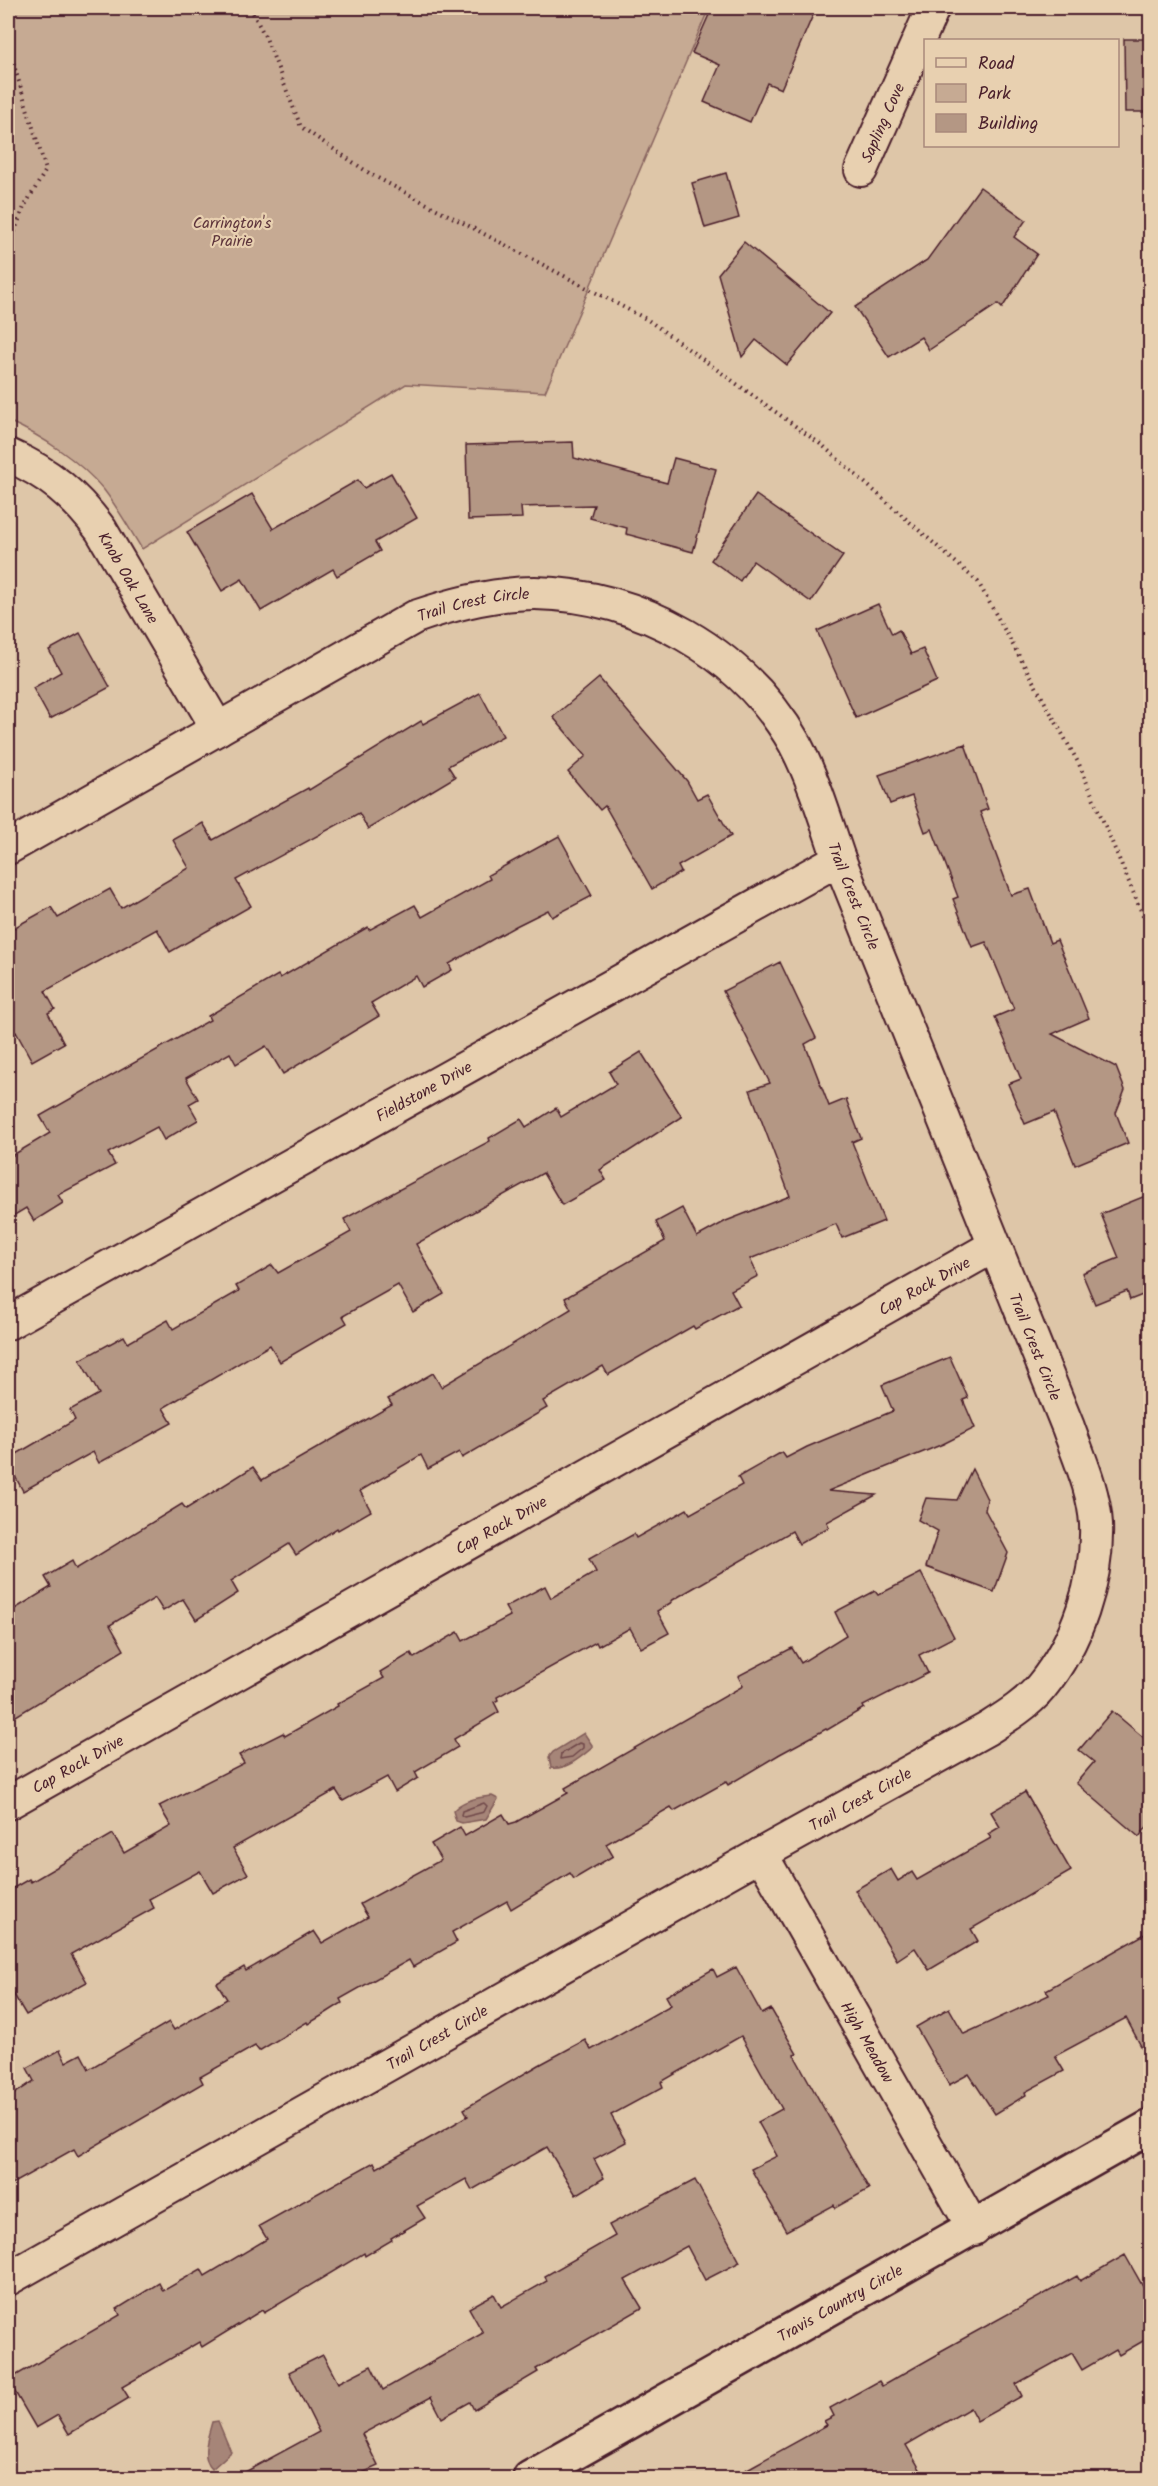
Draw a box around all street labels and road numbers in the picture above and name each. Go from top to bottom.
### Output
street label: Sapling Cove [855,79,912,167]
street label: Knob Oak Lane [91,527,165,629]
street label: Trail Crest Circle [414,582,530,629]
street label: Trail Crest Circle [820,839,885,954]
street label: Fieldstone Drive [371,1055,477,1129]
street label: Cap Rock Drive [874,1251,975,1323]
street label: Trail Crest Circle [1001,1290,1067,1405]
street label: Cap Rock Drive [451,1490,552,1562]
street label: Cap Rock Drive [28,1729,129,1801]
street label: Trail Crest Circle [805,1762,917,1839]
street label: High Meadow [833,1997,900,2088]
street label: Trail Crest Circle [382,1999,493,2078]
street label: Travis Country Circle [773,2258,908,2349]

